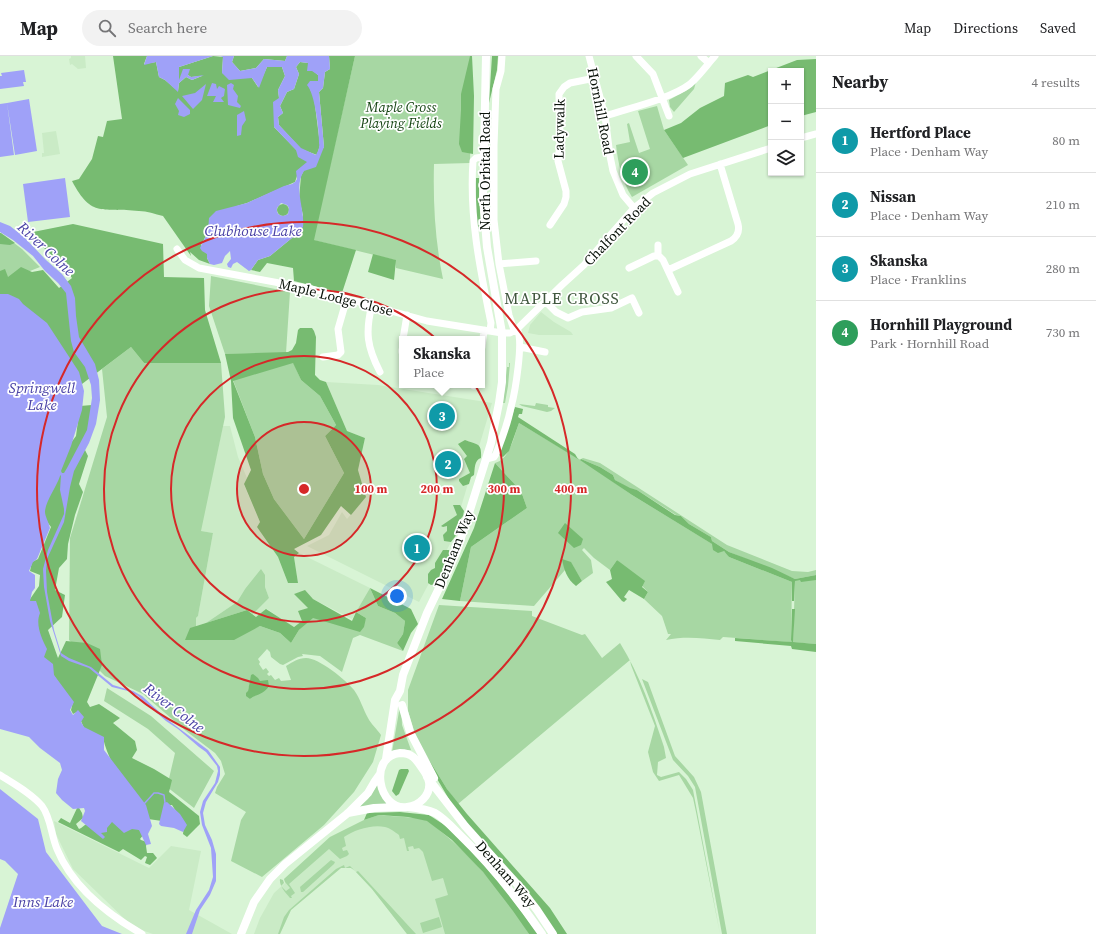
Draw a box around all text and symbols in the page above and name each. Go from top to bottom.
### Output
search box [82,10,362,46]
text: Map [20,15,58,41]
icon: search [96,17,118,39]
text: Search here [128,17,207,38]
text: Map [904,18,931,38]
text: Directions [953,18,1018,38]
text: Saved [1040,18,1076,38]
street label: Hornhill Road [583,66,619,157]
map controls [768,68,804,176]
button: + [768,68,804,104]
text: Nearby [832,70,888,94]
text: 4 results [1032,74,1080,91]
park label: Maple Cross Playing Fields [359,97,443,133]
street label: Ladywalk [548,98,570,159]
button: − [768,104,804,140]
street label: North Orbital Road [475,111,495,230]
text: Hertford Place [870,122,971,143]
text: 1 [841,132,849,149]
text: 80 m [1052,132,1080,149]
button: layers [768,140,804,176]
text: Place · Denham Way [870,143,988,160]
pin: 4 [622,157,648,187]
text: Nissan [870,186,916,207]
street label: Chalfont Road [579,192,655,270]
text: 2 [841,196,849,213]
text: 210 m [1046,196,1080,213]
text: Place · Denham Way [870,207,988,224]
water label: River Colne [12,216,80,281]
water label: Clubhouse Lake [204,220,302,241]
text: Skanska [870,250,928,271]
text: 3 [841,260,849,277]
text: 280 m [1046,260,1080,277]
text: Place · Franklins [870,271,966,288]
street label: Maple Lodge Close [277,273,395,321]
district label: MAPLE CROSS [504,287,620,309]
text: Hornhill Playground [870,314,1012,335]
text: 4 [841,324,849,341]
text: 730 m [1046,324,1080,341]
text: Park · Hornhill Road [870,335,989,352]
popup [399,336,485,388]
text: Skanska [413,343,471,364]
text: Place [413,364,444,381]
water label: Springwell Lake [9,377,76,415]
pin: 3 [429,401,455,431]
pin: 2 [435,449,461,479]
text: 100 m [355,481,388,497]
text: 200 m [421,481,454,497]
text: 300 m [488,481,521,497]
text: 400 m [555,481,588,497]
centre of rings [297,482,311,496]
street label: Denham Way [429,506,479,591]
pin: 1 [404,533,430,563]
your location [387,586,407,606]
water label: River Colne [139,677,209,737]
street label: Denham Way [471,836,541,913]
water label: Inns Lake [12,891,73,912]

